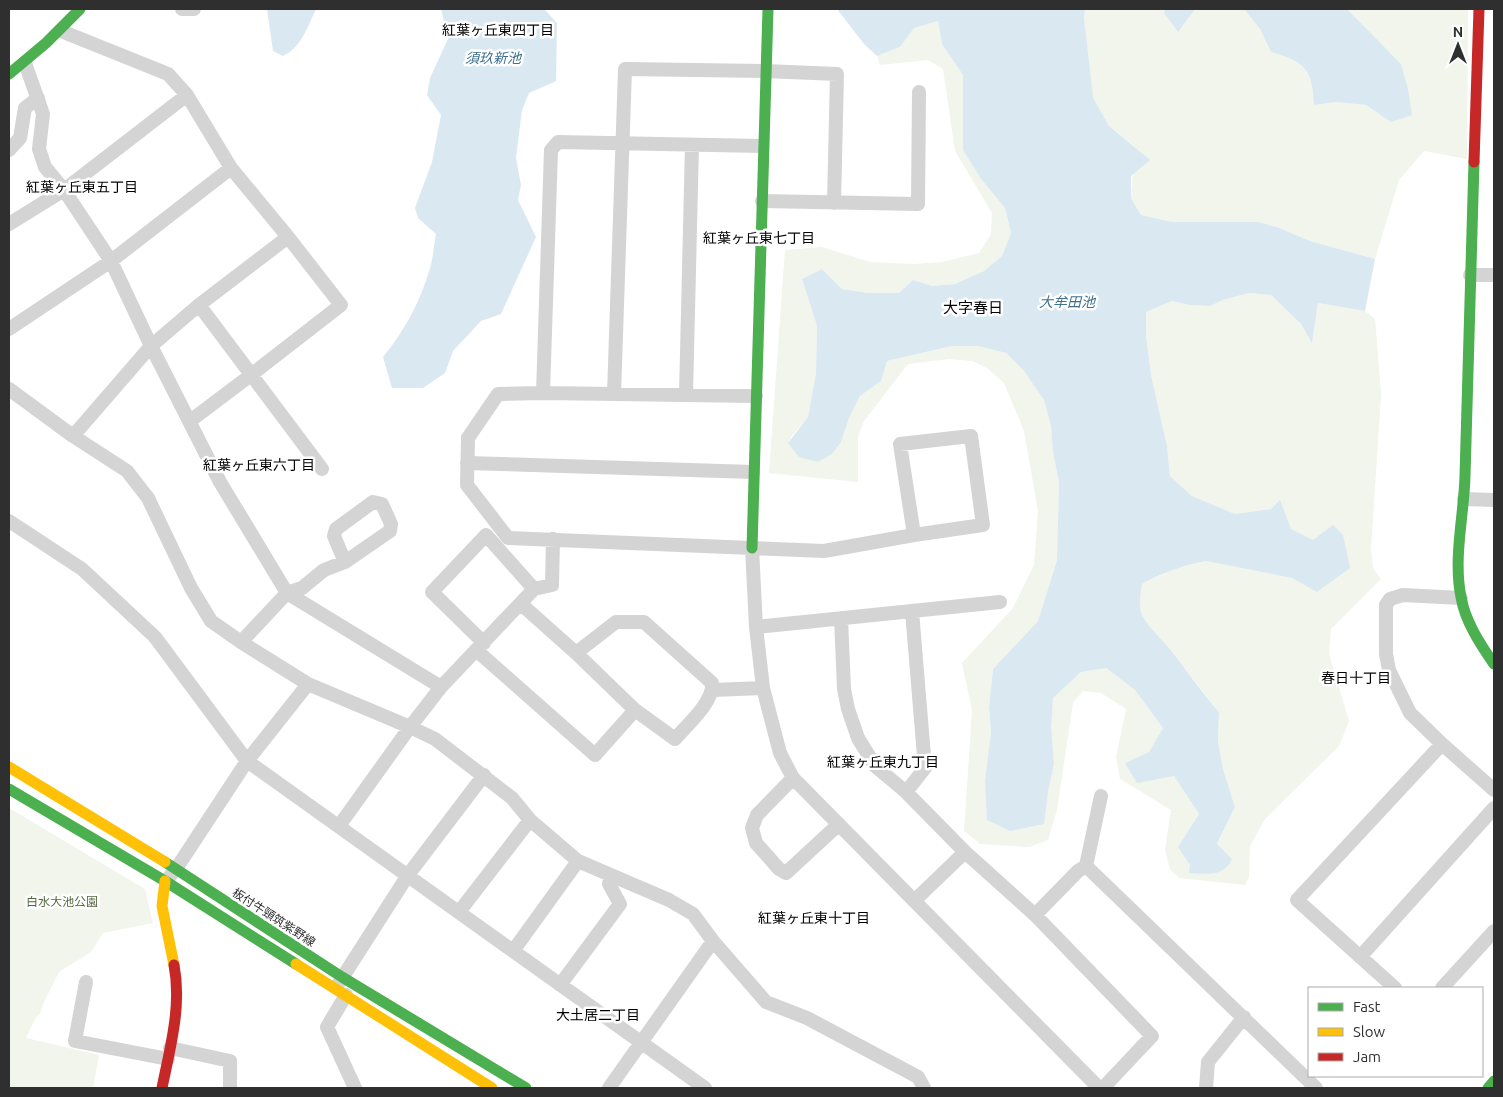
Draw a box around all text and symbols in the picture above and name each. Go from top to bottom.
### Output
north arrow [1433,20,1483,70]
district label: 紅葉ヶ丘東四丁目 [442,22,554,38]
text: N [1453,24,1463,40]
water label: 須玖新池 [465,50,523,66]
district label: 紅葉ヶ丘東五丁目 [26,179,138,195]
district label: 紅葉ヶ丘東七丁目 [703,230,815,246]
water label: 大牟田池 [1039,294,1097,310]
district label: 大字春日 [943,299,1003,316]
district label: 紅葉ヶ丘東六丁目 [203,457,315,473]
district label: 春日十丁目 [1321,670,1391,686]
district label: 紅葉ヶ丘東九丁目 [827,754,939,770]
street label: 板付牛頸筑紫野線 [230,885,318,949]
park label: 白水大池公園 [26,895,98,908]
district label: 紅葉ヶ丘東十丁目 [758,910,870,926]
legend [1308,987,1483,1077]
text: Fast [1353,998,1381,1015]
district label: 大土居二丁目 [556,1007,640,1023]
text: Slow [1353,1023,1386,1040]
text: Jam [1353,1048,1381,1065]

